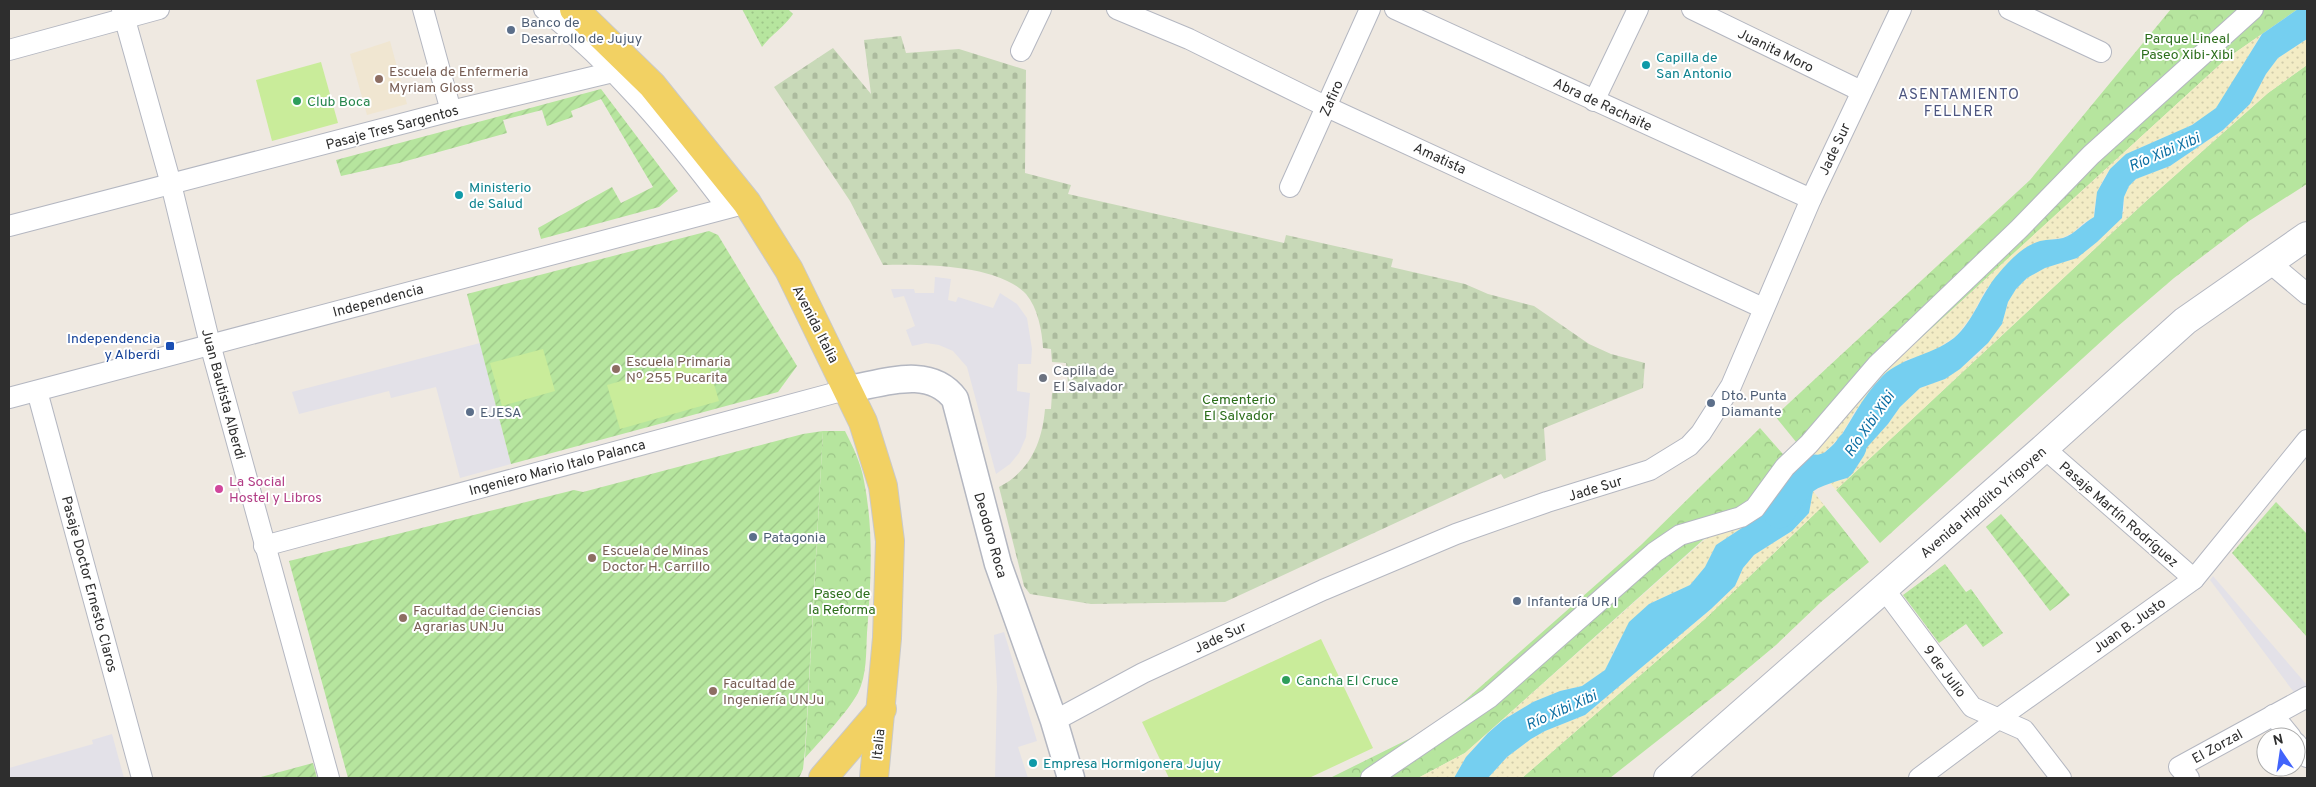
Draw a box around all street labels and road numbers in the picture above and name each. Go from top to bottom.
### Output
street label: Juanita Moro [1735,26,1816,77]
street label: Abra de Rachaite [1550,75,1655,136]
street label: Zafiro [1317,78,1348,119]
street label: Pasaje Tres Sargentos [324,103,461,154]
street label: Jade Sur [1816,120,1855,178]
street label: Amatista [1410,140,1468,179]
street label: Independencia [331,281,426,322]
street label: Avenida Italia [788,283,841,366]
street label: Juan Bautista Alberdi [197,327,248,462]
street label: Ingeniero Mario Italo Palanca [467,437,647,500]
street label: Avenida Hipólito Yrigoyen [1917,444,2051,563]
street label: Pasaje Martín Rodríguez [2055,459,2181,572]
street label: Jade Sur [1566,473,1625,506]
street label: Deodoro Roca [969,491,1010,580]
street label: Pasaje Doctor Ernesto Claros [57,494,120,674]
street label: Juan B. Justo [2090,595,2170,658]
street label: Jade Sur [1192,619,1250,658]
street label: 9 de Julio [1919,642,1969,701]
street label: El Zorzal [2189,726,2246,768]
street label: Italia [869,728,890,760]

